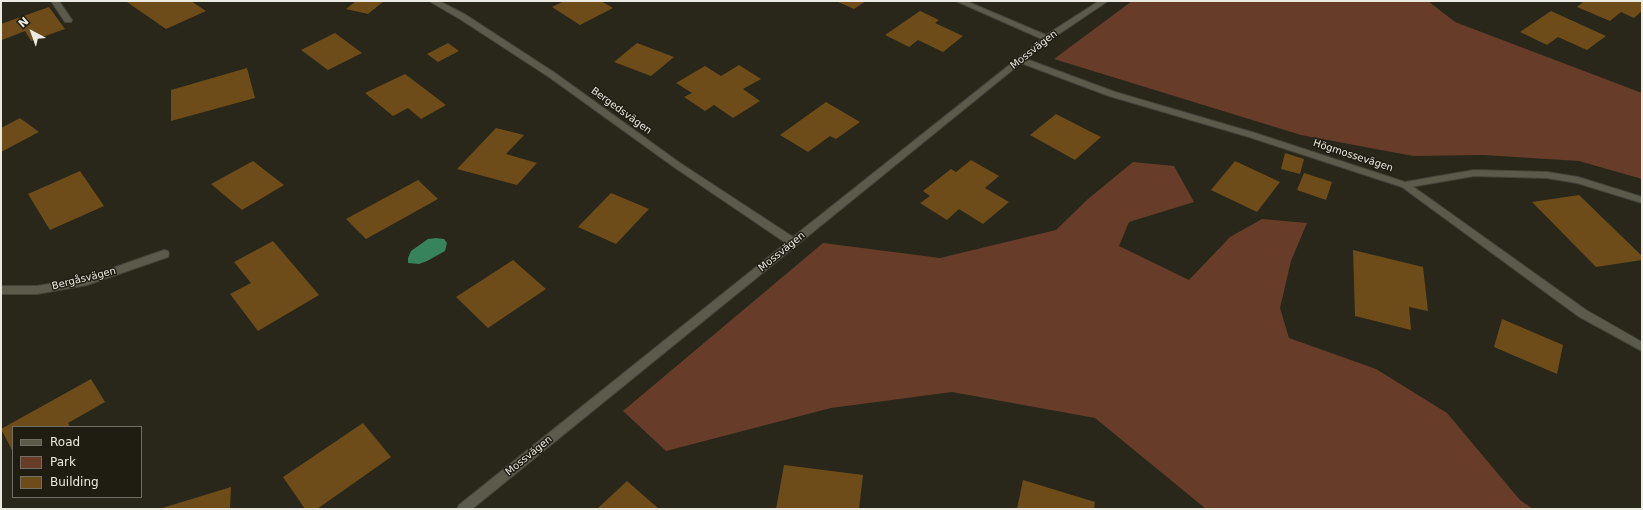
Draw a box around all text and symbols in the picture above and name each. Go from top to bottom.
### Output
north arrow [12,12,52,52]
text: N [16,15,32,30]
street label: Mossvägen [1008,28,1060,72]
street label: Bergedsvägen [588,85,654,137]
street label: Högmossevägen [1312,137,1394,175]
street label: Mossvägen [756,230,808,274]
street label: Bergåsvägen [51,265,117,293]
legend [12,426,142,498]
street label: Mossvägen [503,434,555,478]
text: Road [50,435,80,449]
text: Park [50,455,76,469]
text: Building [50,475,99,489]

